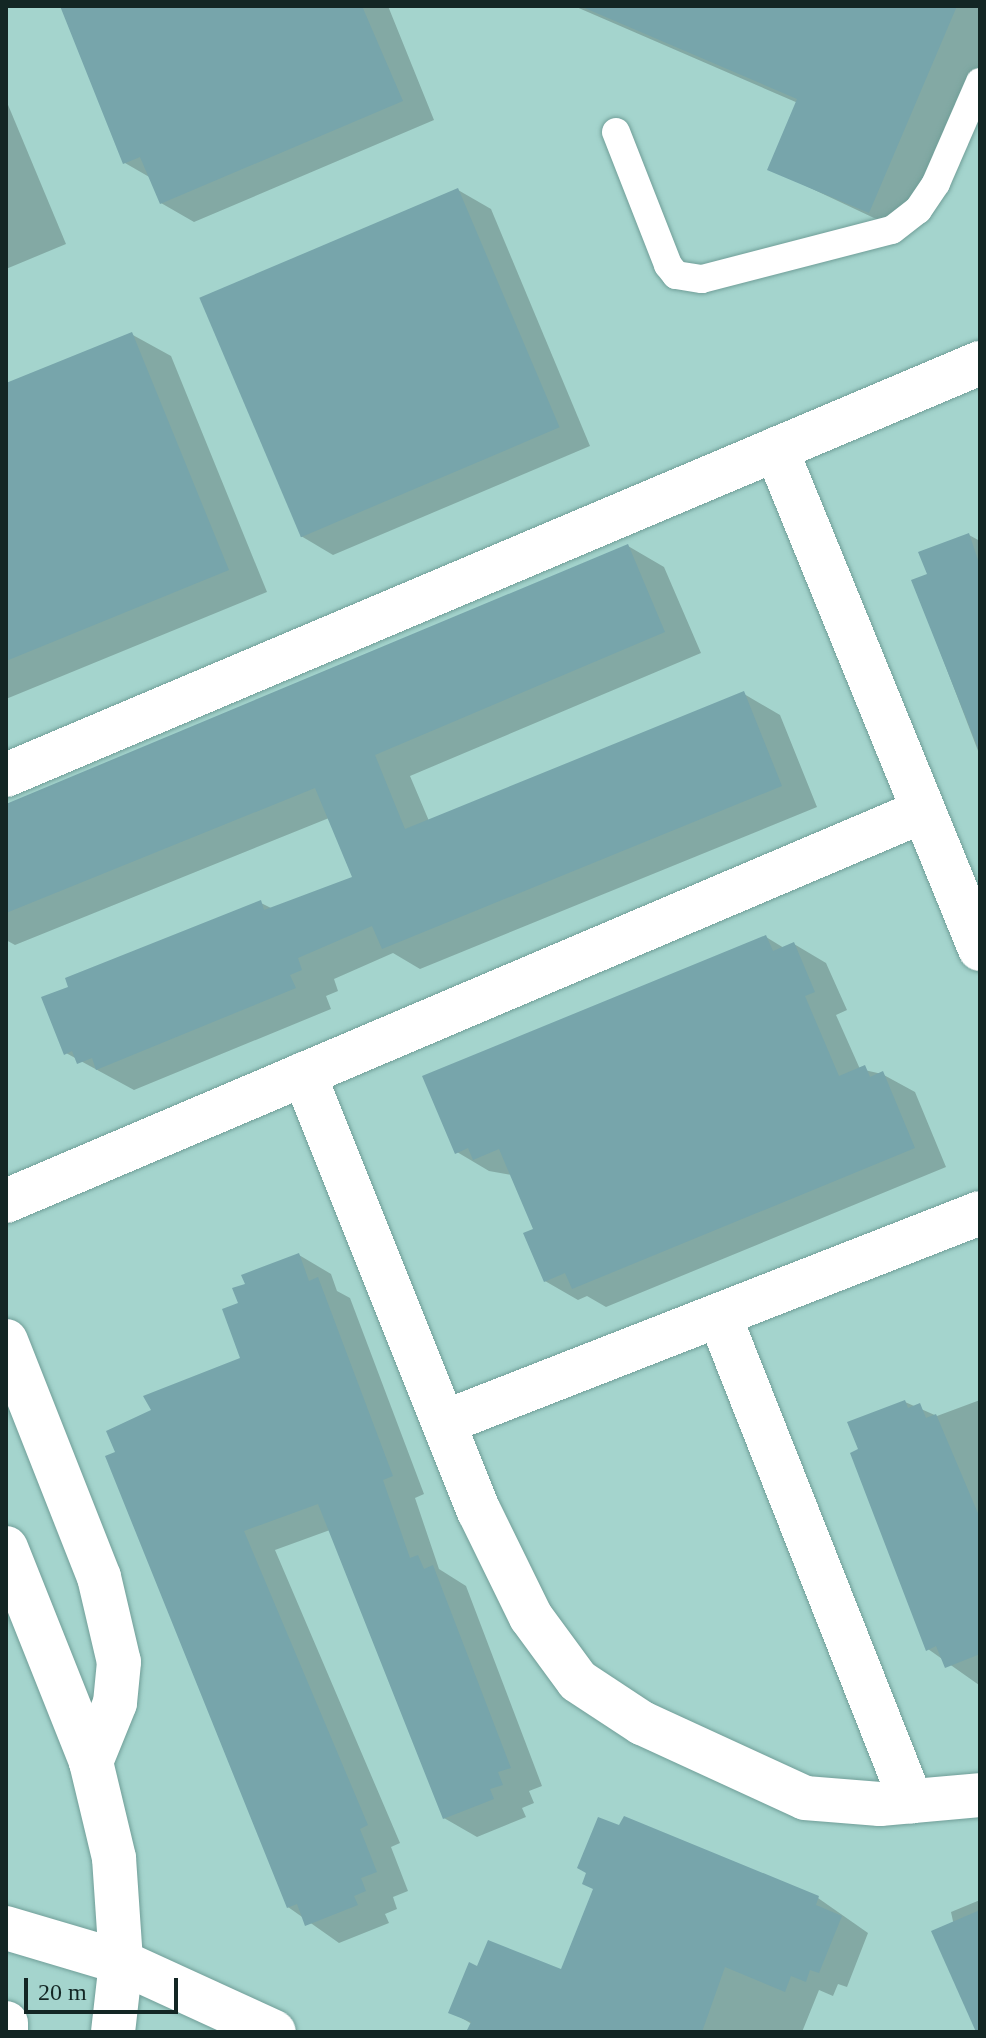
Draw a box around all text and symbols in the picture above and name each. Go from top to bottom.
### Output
scale bar [28,1962,182,2012]
text: 20 m [38,1979,87,2005]

